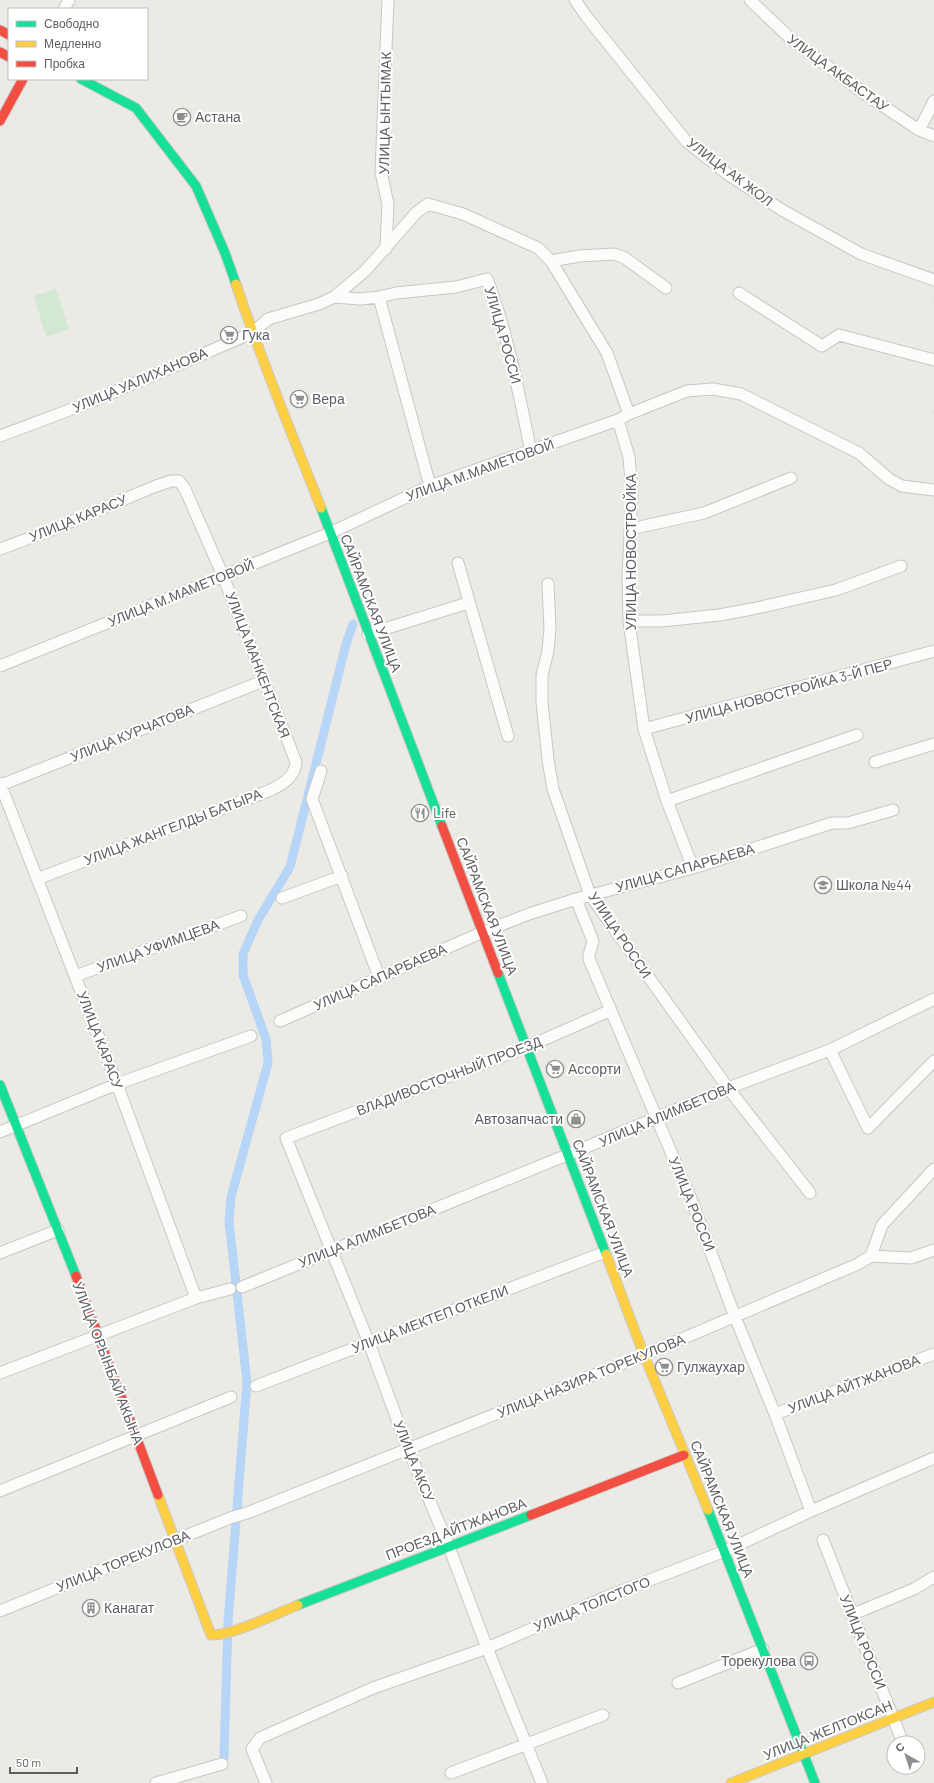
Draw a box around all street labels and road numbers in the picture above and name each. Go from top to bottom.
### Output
street label: УЛИЦА АКБАСТАУ [784,30,892,115]
street label: УЛИЦА ЫНТЫМАК [375,51,394,175]
street label: УЛИЦА АК ЖОЛ [684,134,777,209]
street label: УЛИЦА РОССИ [481,284,525,385]
street label: УЛИЦА УАЛИХАНОВА [70,343,210,416]
street label: УЛИЦА М.МАМЕТОВОЙ [403,435,556,504]
street label: УЛИЦА НОВОСТРОЙКА [622,473,639,630]
street label: УЛИЦА КАРАСУ [27,490,129,545]
street label: САЙРАМСКАЯ УЛИЦА [337,531,406,675]
street label: УЛИЦА М.МАМЕТОВОЙ [105,555,256,630]
street label: УЛИЦА МАНКЕНТСКАЯ [223,589,294,740]
street label: УЛИЦА НОВОСТРОЙКА 3-Й ПЕР [683,655,894,726]
street label: УЛИЦА КУРЧАТОВА [68,700,196,765]
street label: УЛИЦА ЖАНГЕЛДЫ БАТЫРА [81,784,265,868]
street label: САЙРАМСКАЯ УЛИЦА [453,834,522,978]
street label: УЛИЦА САПАРБАЕВА [613,839,757,895]
street label: УЛИЦА РОССИ [585,888,656,981]
street label: УЛИЦА УФИМЦЕВА [94,915,222,976]
street label: УЛИЦА САПАРБАЕВА [311,939,449,1014]
street label: УЛИЦА КАРАСУ [74,988,127,1091]
street label: ВЛАДИВОСТОЧНЫЙ ПРОЕЗД [354,1032,544,1119]
street label: УЛИЦА АЛИМБЕТОВА [596,1077,738,1150]
street label: САЙРАМСКАЯ УЛИЦА [569,1136,638,1280]
street label: УЛИЦА РОССИ [666,1154,719,1254]
street label: УЛИЦА АЛИМБЕТОВА [296,1200,438,1271]
street label: УЛИЦА ОРЫНБАЙ АКЫНА [69,1279,148,1447]
street label: УЛИЦА МЕКТЕП ОТКЕЛИ [349,1281,510,1356]
street label: УЛИЦА НАЗИРА ТОРЕКУЛОВА [494,1330,688,1421]
street label: УЛИЦА АЙТЖАНОВА [786,1350,923,1417]
street label: УЛИЦА АКСУ [390,1418,438,1504]
street label: САЙРАМСКАЯ УЛИЦА [687,1438,758,1581]
street label: ПРОЕЗД АЙТЖАНОВА [383,1494,529,1563]
street label: УЛИЦА ТОРЕКУЛОВА [53,1526,193,1595]
street label: УЛИЦА ТОЛСТОГО [531,1572,653,1635]
street label: УЛИЦА РОССИ [837,1592,890,1692]
street label: УЛИЦА ЖЕЛТОКСАН [761,1696,895,1763]

